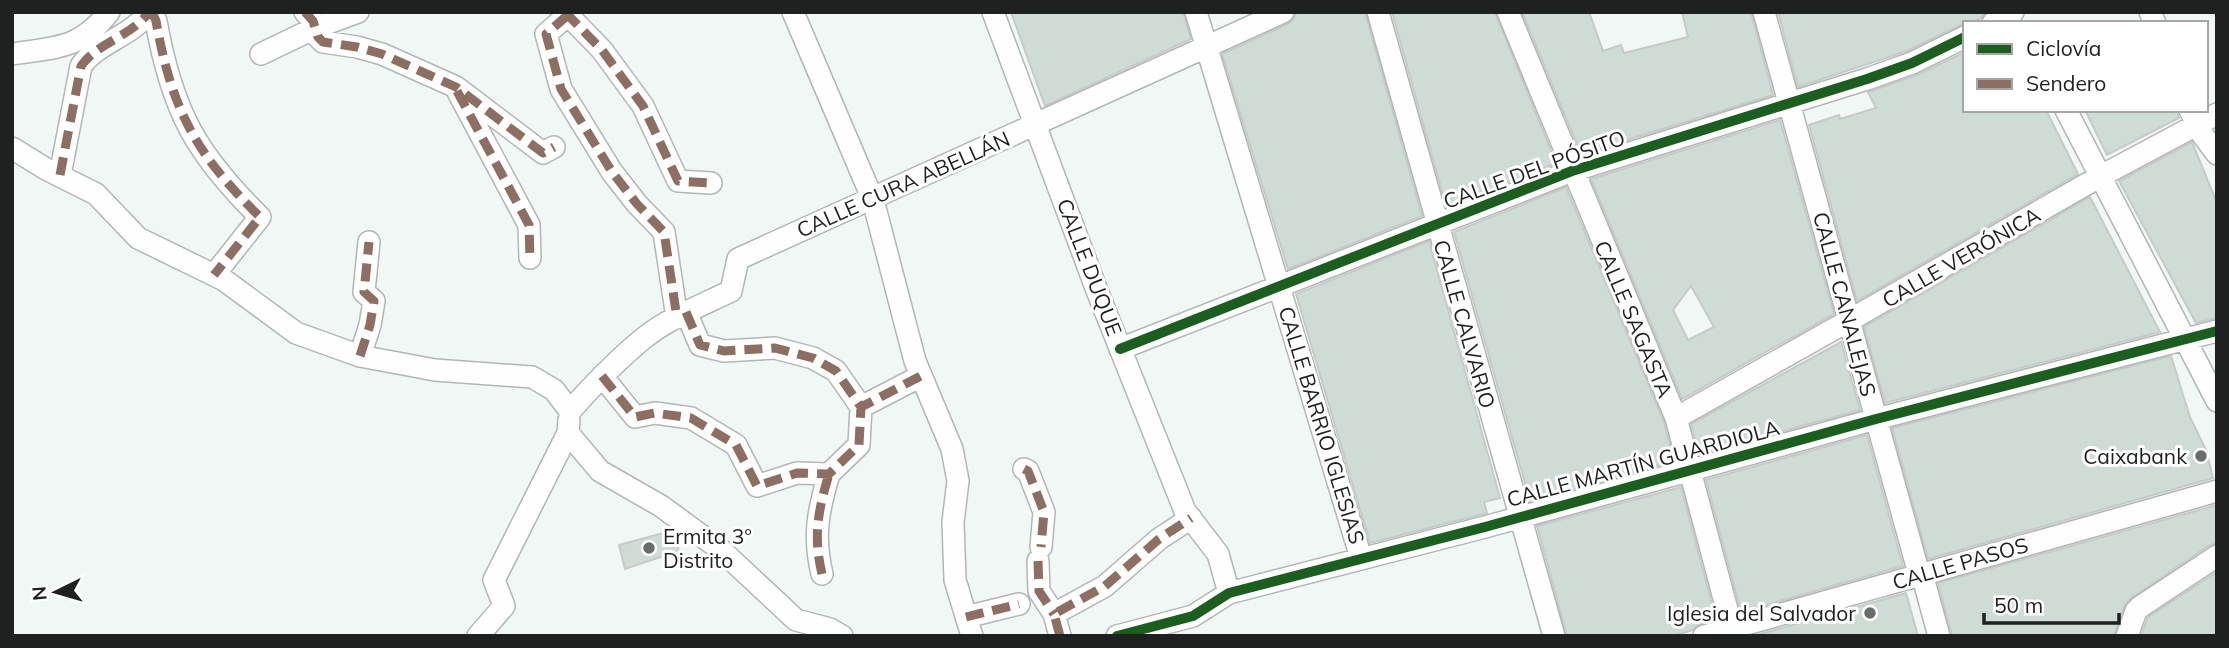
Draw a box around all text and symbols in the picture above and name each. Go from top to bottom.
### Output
legend [1963,21,2208,112]
text: Ciclovía [2026,35,2101,61]
text: Sendero [2026,70,2106,96]
street label: CALLE DEL PÓSITO [1440,124,1628,214]
street label: CALLE CURA ABELLÁN [792,125,1014,243]
street label: CALLE DUQUE [1052,195,1128,339]
street label: CALLE VERÓNICA [1877,201,2045,313]
street label: CALLE CANALEJAS [1808,209,1882,399]
street label: CALLE SAGASTA [1589,236,1679,402]
street label: CALLE CALVARIO [1429,237,1501,411]
street label: CALLE BARRIO IGLESIAS [1273,303,1371,547]
street label: CALLE MARTÍN GUARDIOLA [1504,414,1783,512]
place label: Caixabank [2083,443,2187,469]
marker: Caixabank [2193,448,2209,464]
place label: Ermita 3º Distrito [663,523,752,573]
street label: CALLE PASOS [1889,531,2031,595]
marker: Ermita 3º Distrito [641,540,657,556]
north arrow [21,557,91,627]
scale bar [1984,582,2119,626]
text: N [26,585,52,602]
text: 50 m [1994,592,2043,618]
place label: Iglesia del Salvador [1667,600,1856,626]
marker: Iglesia del Salvador [1862,605,1878,621]

